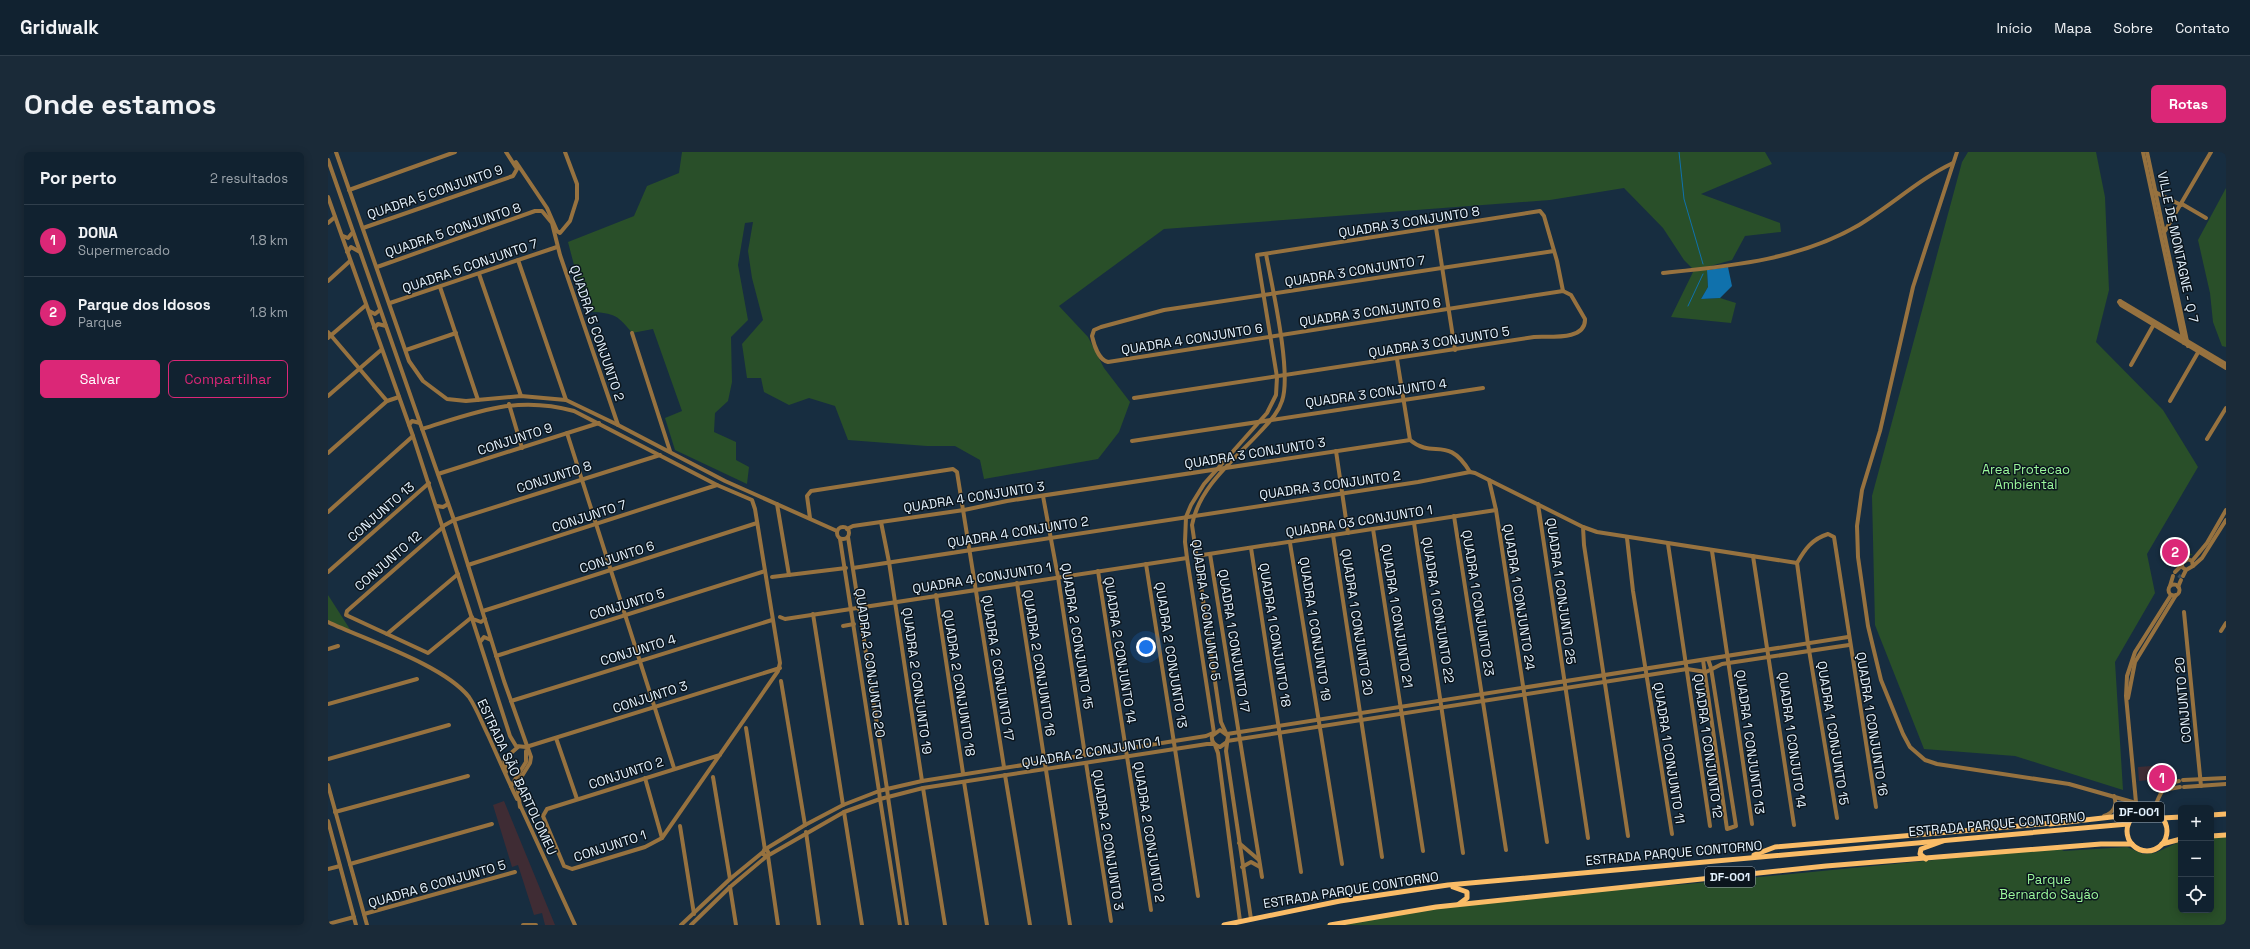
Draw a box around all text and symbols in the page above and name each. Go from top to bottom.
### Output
text: Gridwalk [20,15,99,40]
text: Início [1996,19,2032,37]
text: Mapa [2054,19,2092,37]
text: Sobre [2114,19,2153,37]
text: Contato [2175,19,2230,37]
button: Rotas [2151,85,2226,123]
text: Onde estamos [24,86,217,122]
street label: QUADRA 5 CONJUNTO 9 [365,161,505,223]
text: Por perto [40,167,117,189]
text: 2 resultados [210,170,288,187]
street label: VILLE DE MONTAGNE - Q 7 [2154,170,2202,324]
street label: QUADRA 5 CONJUNTO 8 [383,199,523,261]
street label: QUADRA 3 CONJUNTO 8 [1337,202,1481,242]
text: DONA [78,223,118,242]
text: 1 [50,232,56,249]
text: 1.8 km [250,232,288,249]
street label: QUADRA 5 CONJUNTO 7 [400,235,540,297]
text: Supermercado [78,242,170,259]
street label: QUADRA 3 CONJUNTO 7 [1284,251,1426,291]
street label: QUADRA 5 CONJUNTO 2 [566,263,628,403]
street label: QUADRA 3 CONJUNTO 6 [1298,294,1442,330]
text: Parque dos Idosos [78,295,211,314]
text: 2 [49,304,57,321]
text: 1.8 km [250,304,288,321]
text: Parque [78,314,122,331]
street label: QUADRA 4 CONJUNTO 6 [1120,319,1264,359]
street label: QUADRA 3 CONJUNTO 5 [1367,322,1511,362]
button: Salvar [40,360,160,398]
button: Compartilhar [168,360,288,398]
street label: QUADRA 3 CONJUNTO 4 [1304,375,1448,411]
street label: CONJUNTO 9 [475,419,555,459]
street label: QUADRA 3 CONJUNTO 3 [1183,433,1327,473]
street label: CONJUNTO 8 [514,457,594,497]
park label: Area Protecao Ambiental [1982,461,2070,493]
street label: QUADRA 3 CONJUNTO 2 [1258,467,1402,503]
street label: QUADRA 4 CONJUNTO 3 [902,477,1046,517]
street label: CONJUNTO 13 [344,478,418,546]
street label: CONJUNTO 7 [550,496,628,536]
street label: QUADRA 03 CONJUNTO 1 [1284,501,1434,541]
street label: QUADRA 4 CONJUNTO 2 [946,512,1090,552]
street label: QUADRA 1 CONJUNTO 25 [1542,517,1580,666]
street label: QUADRA 1 CONJUNTO 24 [1499,523,1539,671]
street label: CONJUNTO 12 [351,527,425,595]
street label: QUADRA 1 CONJUNTO 23 [1458,529,1498,678]
street label: QUADRA 1 CONJUNTO 22 [1418,536,1458,685]
street label: CONJUNTO 6 [577,537,657,577]
pin: 2 [2162,537,2188,567]
street label: QUADRA 4 CONJUNTO 5 [1188,538,1224,682]
street label: QUADRA 1 CONJUNTO 21 [1377,543,1417,689]
street label: QUADRA 1 CONJUNTO 20 [1337,547,1377,697]
street label: QUADRA 1 CONJUNTO 19 [1295,556,1335,702]
street label: QUADRA 4 CONJUNTO 1 [911,559,1053,597]
street label: QUADRA 2 CONJUNTO 15 [1057,562,1097,711]
street label: QUADRA 1 CONJUNTO 18 [1255,562,1295,708]
street label: QUADRA 1 CONJUNTO 17 [1214,568,1254,714]
street label: QUADRA 2 CONJUNTO 14 [1100,575,1140,725]
street label: QUADRA 2 CONJUNTO 13 [1151,581,1191,730]
street label: CONJUNTO 5 [587,584,667,623]
street label: QUADRA 2 CONJUNTO 20 [851,587,889,739]
street label: QUADRA 2 CONJUNTO 16 [1019,589,1059,738]
street label: QUADRA 2 CONJUNTO 17 [978,594,1018,742]
street label: QUADRA 2 CONJUNTO 19 [898,606,936,756]
street label: QUADRA 2 CONJUNTO 18 [939,608,979,758]
street label: CONJUNTO 4 [598,630,678,670]
your location [1136,637,1156,657]
street label: QUADRA 1 CONJUNTO 16 [1852,651,1892,797]
street label: CONJUNTO 20 [2171,656,2195,744]
street label: QUADRA 1 CONJUNTO 15 [1813,660,1853,806]
street label: QUADRA 1 CONJUNTO 13 [1731,669,1769,815]
street label: QUADRA 1 CONJUTO 14 [1774,671,1810,809]
street label: QUADRA 1 CONJUNTO 12 [1689,673,1727,819]
street label: CONJUNTO 3 [610,677,690,717]
street label: QUADRA 1 CONJUNTO 11 [1649,681,1689,825]
street label: ESTRADA SÃO BARTOLOMEU [473,696,561,858]
street label: QUADRA 2 CONJUNTO 1 [1020,733,1162,771]
street label: CONJUNTO 2 [586,753,666,793]
street label: QUADRA 2 CONJUNTO 2 [1129,760,1169,904]
pin: 1 [2149,763,2175,793]
street label: QUADRA 2 CONJUNTO 3 [1088,768,1128,912]
road number: DF-001 [2114,802,2164,822]
map controls [2178,805,2214,913]
button: + [2178,805,2214,841]
street label: ESTRADA PARQUE CONTORNO [1908,808,2086,840]
street label: CONJUNTO 1 [572,826,648,866]
street label: ESTRADA PARQUE CONTORNO [1585,837,1763,869]
button: − [2178,841,2214,877]
street label: QUADRA 6 CONJUNTO 5 [366,856,508,912]
road number: DF-001 [1705,867,1755,887]
street label: ESTRADA PARQUE CONTORNO [1262,868,1440,912]
park label: Parque Bernardo Sayão [1999,871,2099,903]
button: locate [2178,877,2214,913]

